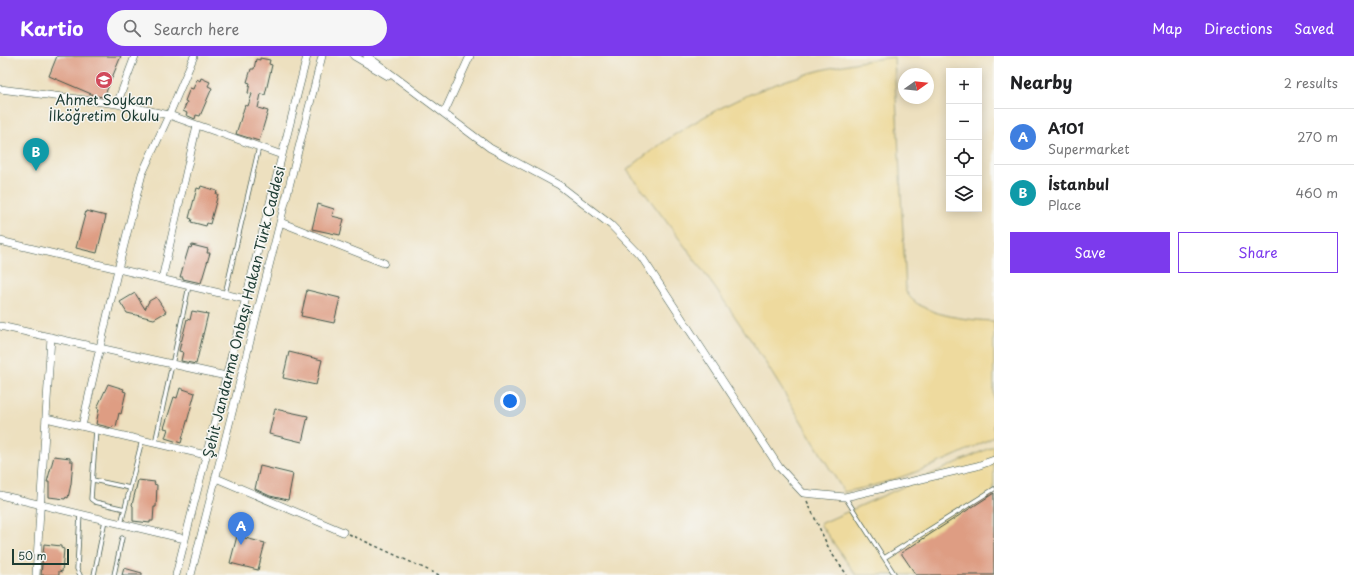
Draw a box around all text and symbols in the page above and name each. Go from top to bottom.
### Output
search box [107,10,387,46]
text: Kartio [20,14,83,42]
icon: search [121,17,143,39]
text: Search here [153,17,239,40]
text: Map [1152,18,1182,39]
text: Directions [1204,18,1272,39]
text: Saved [1294,18,1334,39]
north arrow [898,68,934,104]
map controls [946,68,982,212]
button: + [946,68,982,104]
text: Nearby [1010,69,1072,95]
school or university icon: Ahmet Soykan İlköğretim Okulu [94,70,114,90]
text: 2 results [1284,73,1338,92]
place label: Ahmet Soykan İlköğretim Okulu [49,89,159,126]
button: − [946,104,982,140]
text: A101 [1048,116,1084,139]
text: A [1018,127,1028,146]
text: 270 m [1297,127,1338,146]
pin: B [23,138,49,171]
text: Supermarket [1048,139,1130,158]
button: locate [946,140,982,176]
street label: Şehit Jandarma Onbaşı Hakan Türk Caddesi [197,163,290,460]
text: İstanbul [1048,172,1109,195]
button: layers [946,176,982,212]
text: B [1019,183,1027,202]
text: 460 m [1295,183,1338,202]
text: Place [1048,195,1081,214]
button: Save [1010,232,1170,273]
button: Share [1178,232,1338,273]
your location [500,391,520,411]
pin: A [228,512,254,545]
scale bar [12,547,69,566]
text: 50 m [18,547,47,564]

